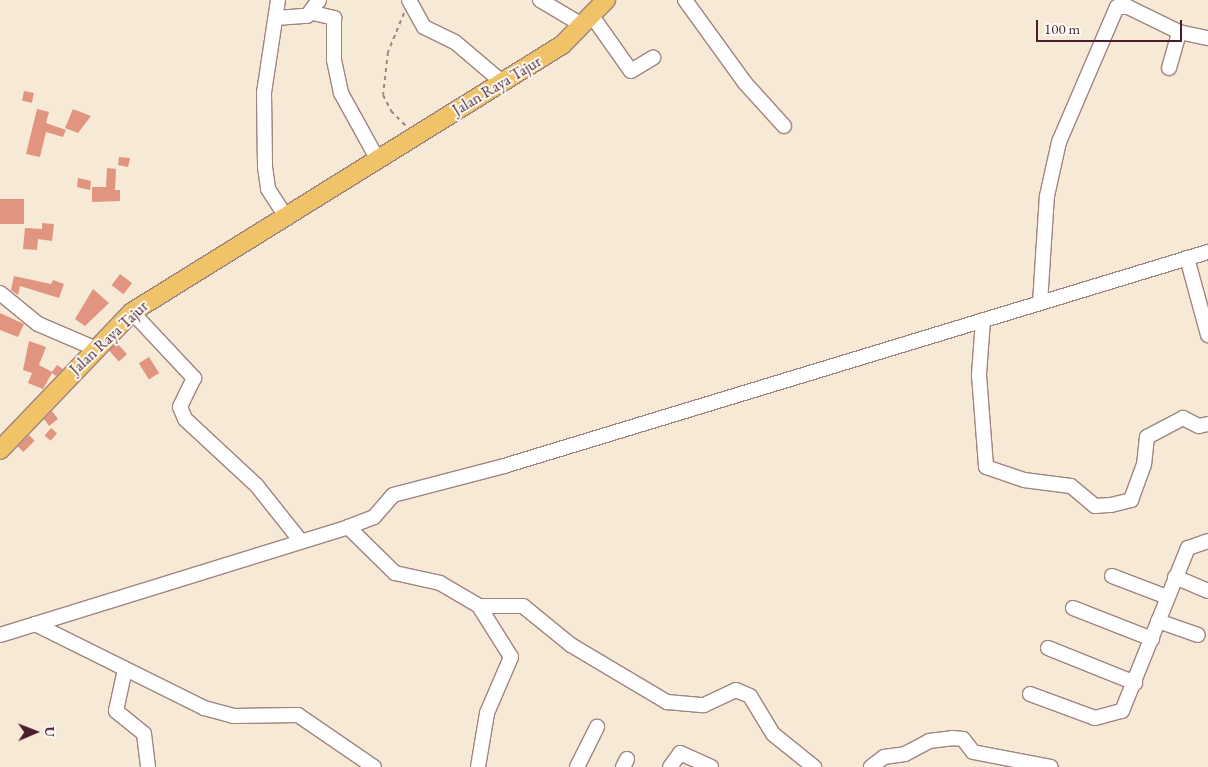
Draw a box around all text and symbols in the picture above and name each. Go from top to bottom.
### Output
scale bar [1038,10,1184,42]
text: 100 m [1044,19,1080,38]
street label: Jalan Raya Tajur [449,52,545,120]
street label: Jalan Raya Tajur [66,297,152,379]
north arrow [10,707,60,757]
text: U [41,726,59,737]

